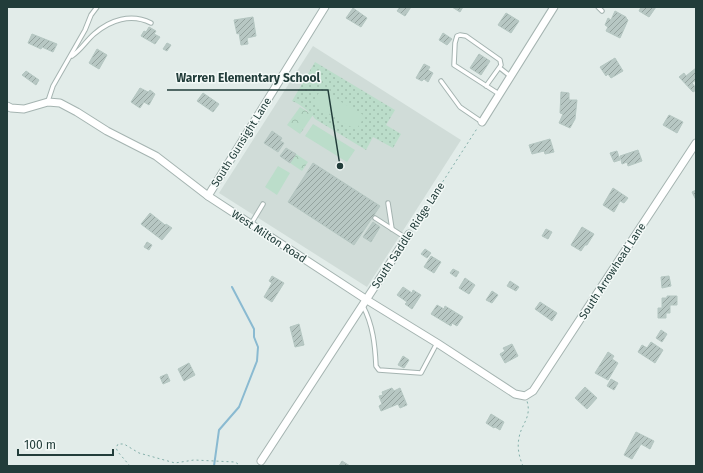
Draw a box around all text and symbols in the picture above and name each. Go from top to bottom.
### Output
callout: Warren Elementary School [167,66,328,90]
text: Warren Elementary School [176,71,320,85]
street label: South Gunsight Lane [209,95,274,189]
street label: South Saddle Ridge Lane [369,180,448,291]
street label: West Milton Road [229,207,309,266]
street label: South Arrowhead Lane [576,221,649,322]
scale bar [18,431,113,457]
text: 100 m [24,438,56,452]

